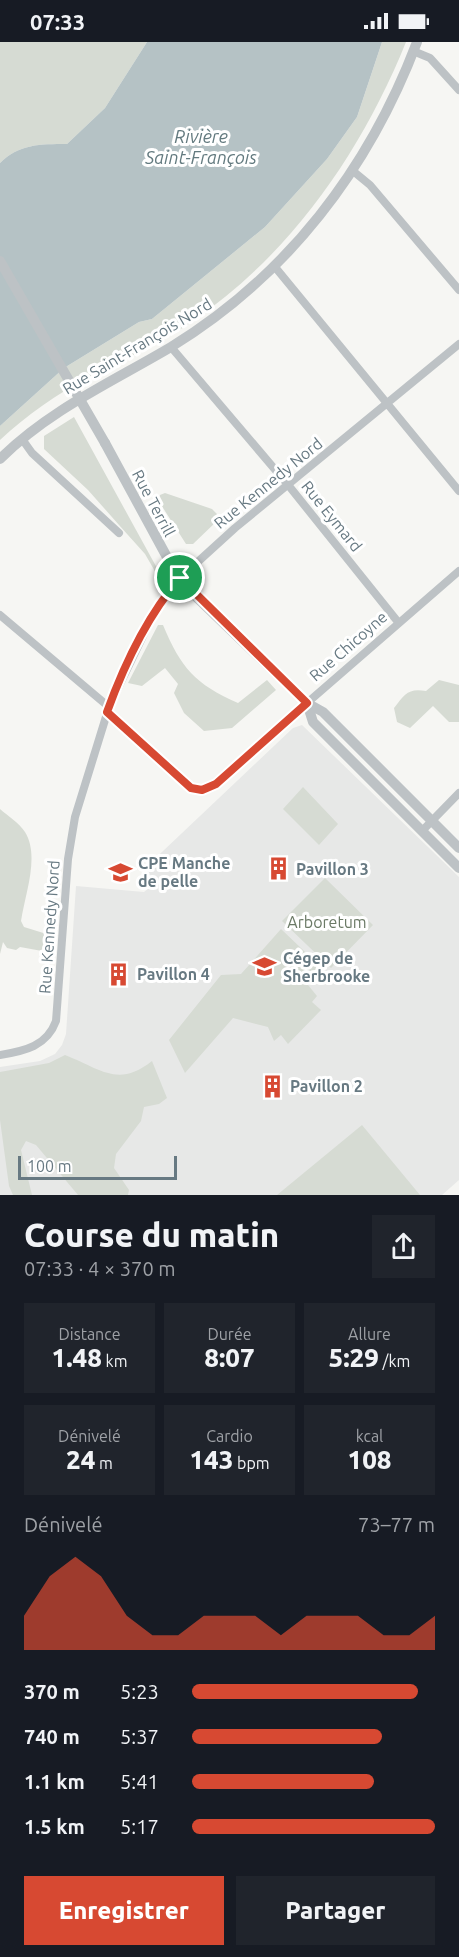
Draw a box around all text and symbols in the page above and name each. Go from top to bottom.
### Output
text: 07:33 [30,9,85,34]
water label: Rivière Saint-François [144,126,257,167]
street label: Rue Saint-François Nord [59,294,215,398]
street label: Rue Kennedy Nord [210,434,326,532]
street label: Rue Terrill [129,467,179,539]
street label: Rue Eymard [298,477,366,555]
pin [154,552,205,603]
icon: arrive [163,561,196,594]
street label: Rue Chicoyne [306,607,390,685]
place label: CPE Manche de pelle [138,854,230,890]
building icon: Pavillon 3 [265,856,291,882]
school or university icon: CPE Manche de pelle [107,859,133,885]
street label: Rue Kennedy Nord [35,860,63,994]
place label: Pavillon 3 [296,860,369,878]
park label: Arboretum [287,913,367,931]
place label: Cégep de Sherbrooke [283,949,370,985]
school or university icon: Cégep de Sherbrooke [252,954,278,980]
building icon: Pavillon 4 [106,961,132,987]
place label: Pavillon 4 [137,965,210,983]
building icon: Pavillon 2 [259,1073,285,1099]
place label: Pavillon 2 [290,1077,363,1095]
scale bar [18,1153,177,1180]
text: 100 m [27,1157,72,1175]
button: share [372,1215,435,1278]
text: Course du matin [24,1216,279,1253]
text: 07:33 · 4 × 370 m [24,1257,176,1280]
text: Distance [59,1325,120,1343]
text: Durée [207,1325,252,1343]
text: Allure [348,1325,391,1343]
text: 1.48 [52,1343,102,1372]
text: 8:07 [204,1343,255,1372]
text: 5:29 [329,1343,379,1372]
text: km [102,1352,127,1370]
text: /km [379,1352,410,1370]
text: Dénivelé [58,1427,121,1445]
text: Cardio [206,1427,253,1445]
text: kcal [356,1427,383,1445]
text: 24 [66,1445,95,1474]
text: 143 [189,1445,233,1474]
text: 108 [348,1445,392,1474]
text: m [95,1454,113,1472]
text: bpm [233,1454,270,1472]
text: Dénivelé [24,1513,102,1536]
text: 73–77 m [358,1513,435,1536]
text: 370 m [24,1680,80,1703]
text: 5:23 [120,1680,159,1703]
text: 740 m [24,1725,80,1748]
text: 5:37 [120,1725,159,1748]
text: 1.1 km [24,1770,85,1793]
text: 5:41 [120,1770,159,1793]
text: 1.5 km [24,1815,85,1838]
text: 5:17 [120,1815,159,1838]
button: Enregistrer [24,1876,224,1945]
button: Partager [236,1876,435,1945]

